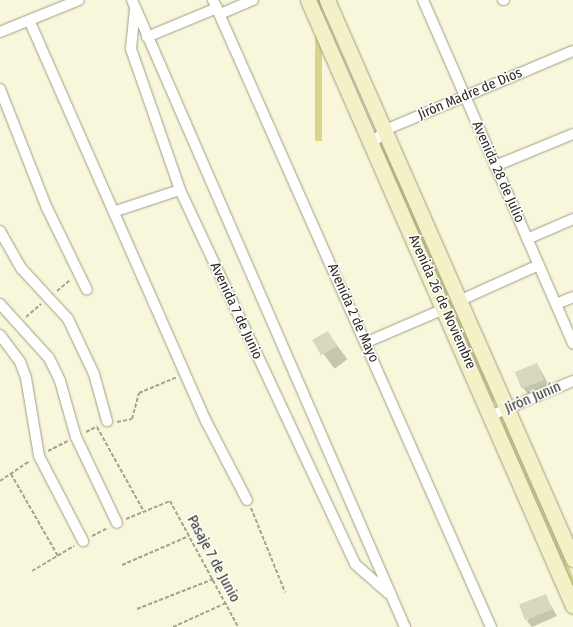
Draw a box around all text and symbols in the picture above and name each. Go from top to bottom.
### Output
street label: Jirón Madre de Dios [415,64,525,124]
street label: Avenida 28 de Julio [468,119,528,225]
street label: Avenida 26 de Noviembre [405,232,479,372]
street label: Avenida 7 de Junio [206,260,266,362]
street label: Avenida 2 de Mayo [324,261,382,365]
street label: Jirón Junín [502,379,564,417]
street label: Pasaje 7 de Junio [183,513,243,605]

